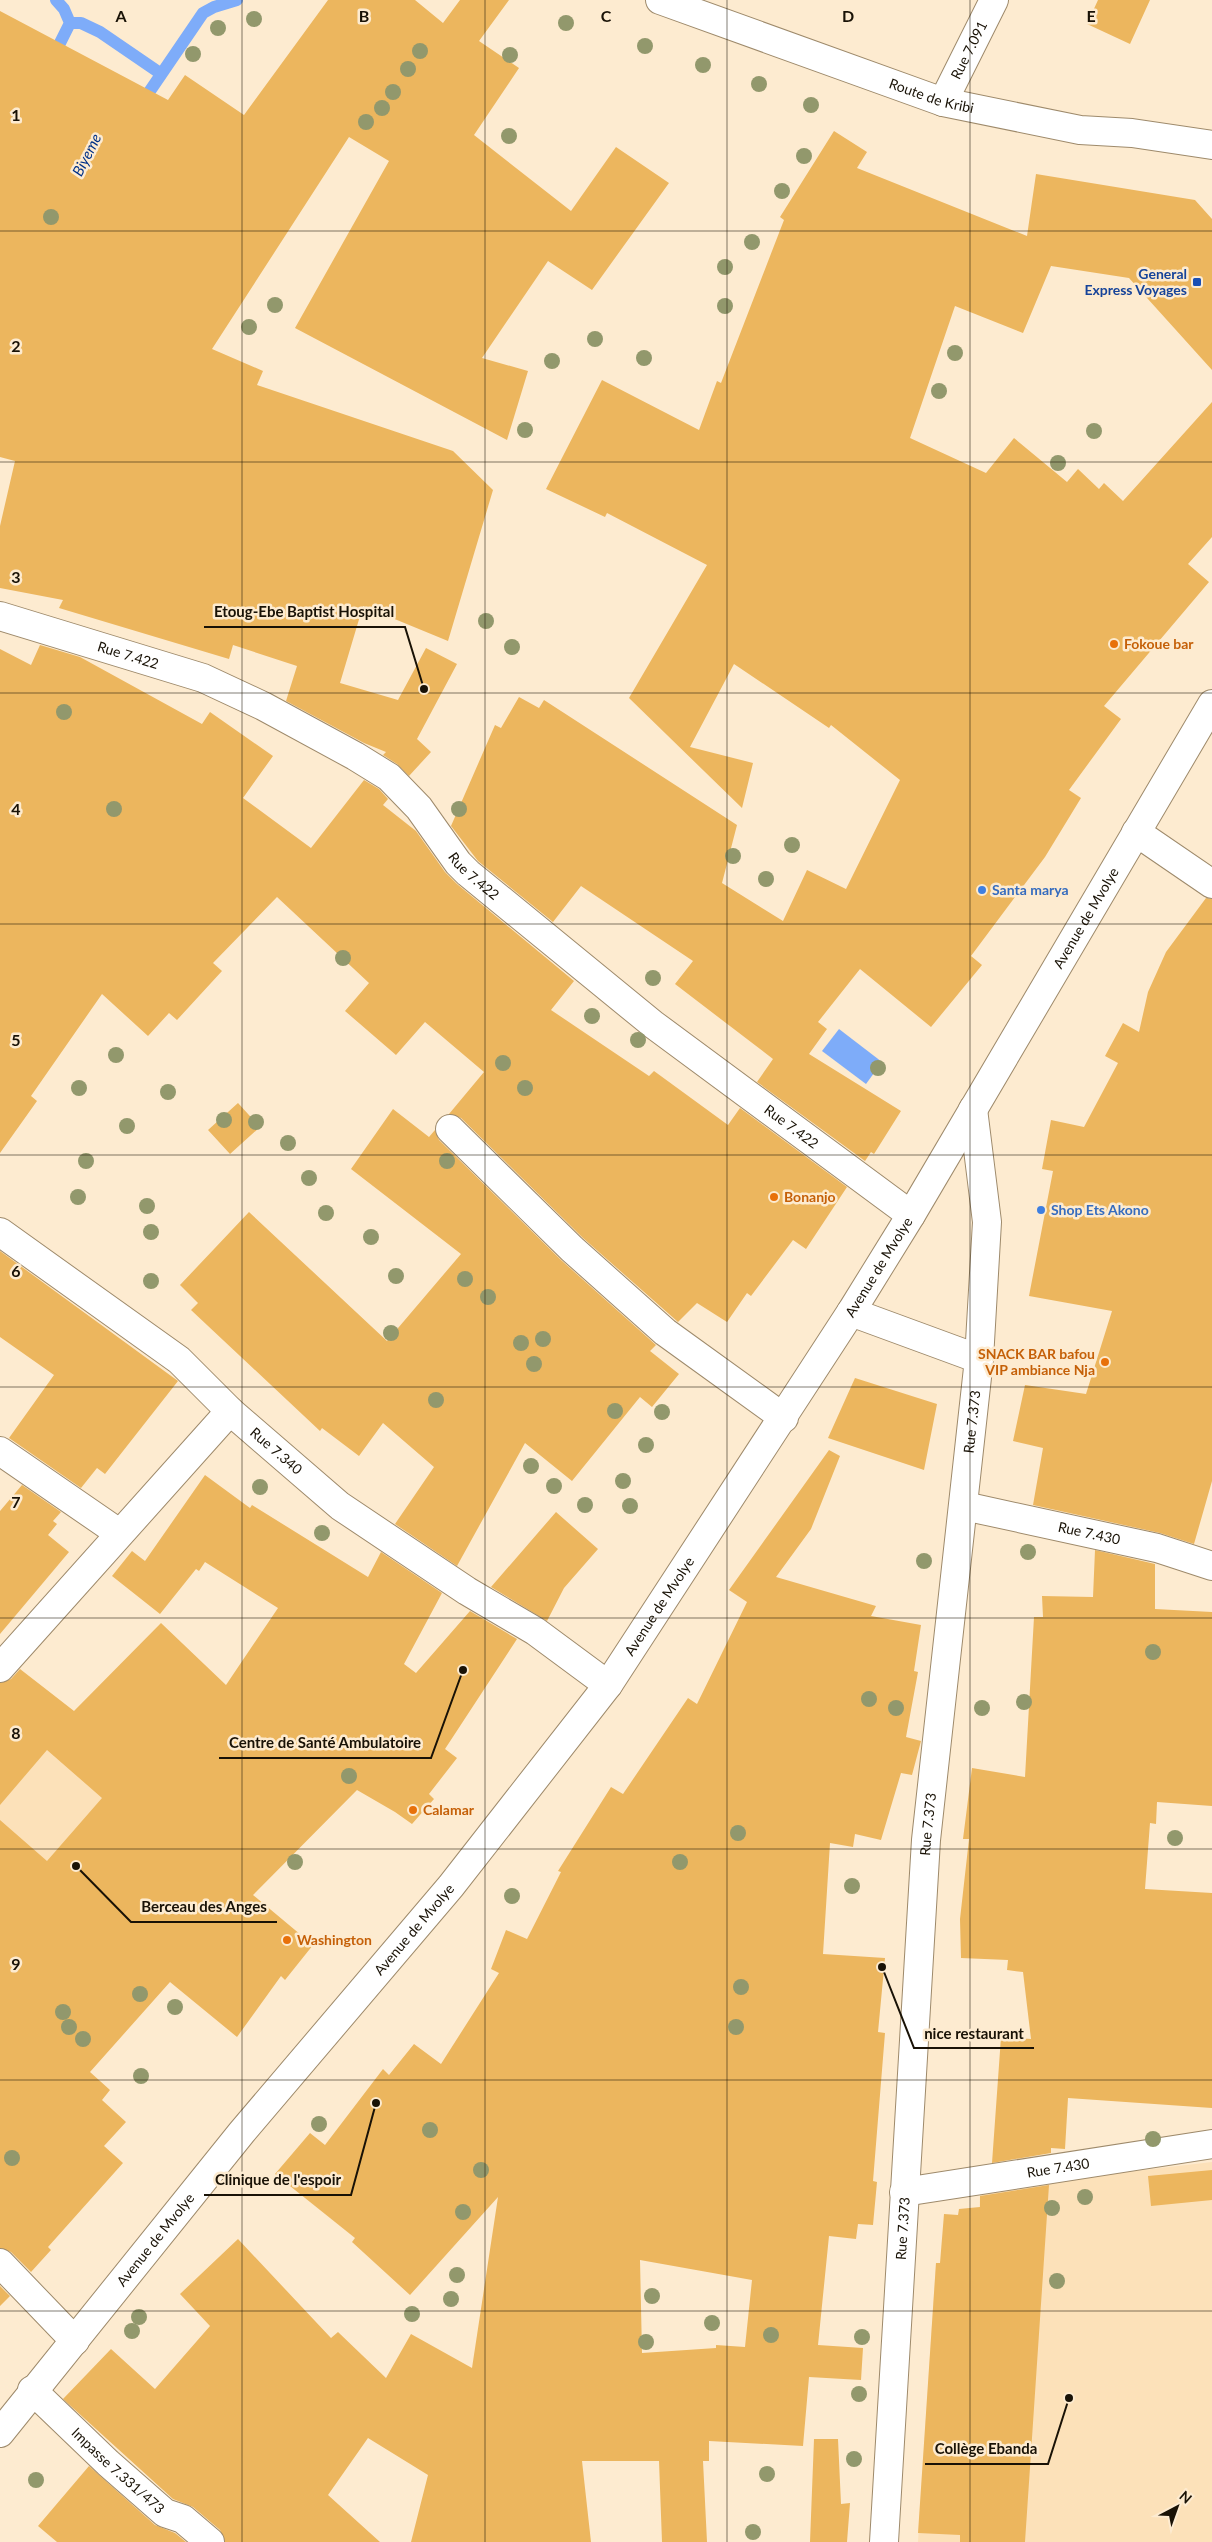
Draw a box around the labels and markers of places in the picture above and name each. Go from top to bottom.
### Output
place label: General Express Voyages [1084,265,1187,298]
marker: General Express Voyages [1191,276,1203,288]
callout: Etoug-Ebe Baptist Hospital [204,597,405,627]
place label: Fokoue bar [1124,635,1194,652]
marker: Fokoue bar [1108,638,1120,650]
place label: Santa marya [992,881,1069,898]
marker: Santa marya [976,884,988,896]
place label: Bonanjo [784,1188,836,1205]
marker: Bonanjo [768,1191,780,1203]
place label: Shop Ets Akono [1051,1201,1149,1218]
marker: Shop Ets Akono [1035,1204,1047,1216]
place label: SNACK BAR bafou VIP ambiance Nja [978,1345,1095,1378]
marker: SNACK BAR bafou VIP ambiance Nja [1099,1356,1111,1368]
callout: Centre de Santé Ambulatoire [219,1728,431,1758]
place label: Calamar [423,1801,475,1818]
marker: Calamar [407,1804,419,1816]
callout: Berceau des Anges [131,1892,277,1922]
place label: Washington [297,1931,372,1948]
marker: Washington [281,1934,293,1946]
callout: nice restaurant [914,2018,1034,2048]
callout: Clinique de l'espoir [204,2165,351,2195]
callout: Collège Ebanda [925,2434,1048,2464]

